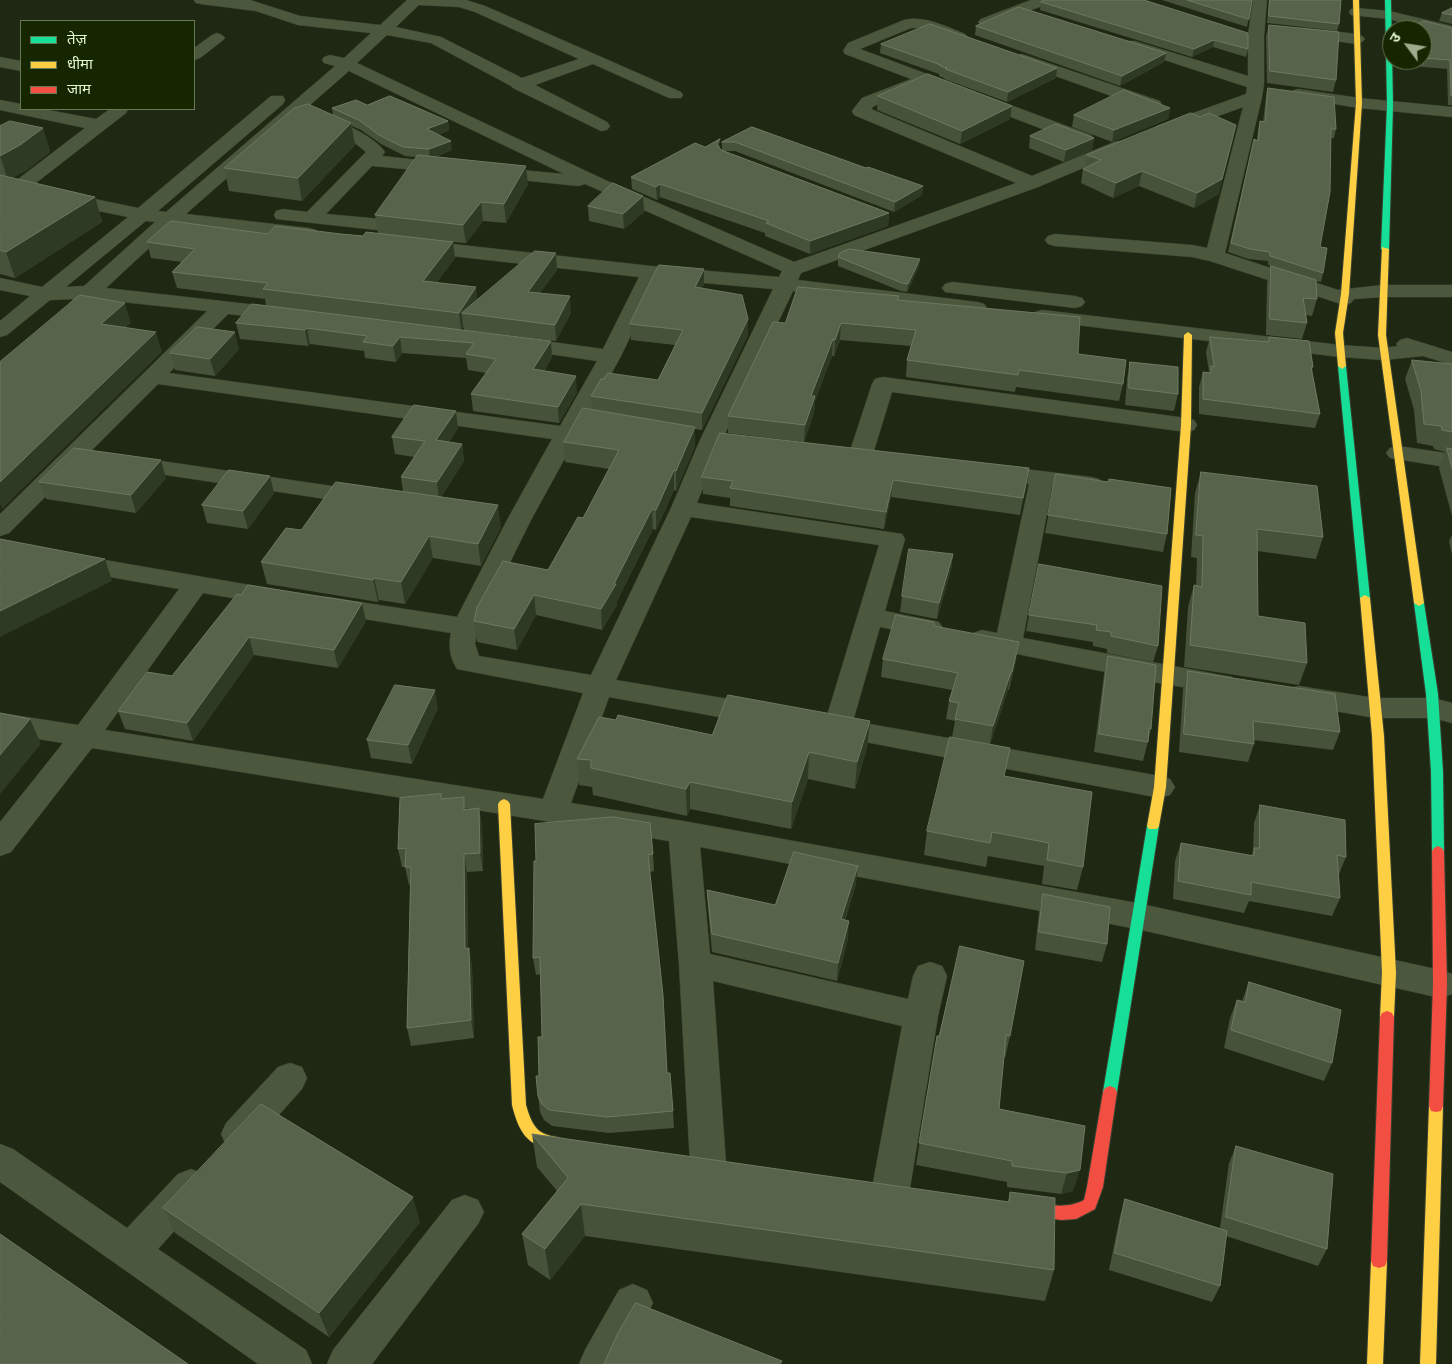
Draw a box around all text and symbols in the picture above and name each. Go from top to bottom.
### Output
legend [20,20,195,110]
north arrow [1382,20,1432,70]
text: तेज़ [67,29,87,47]
text: उ [1385,30,1404,45]
text: धीमा [67,54,93,72]
text: जाम [67,79,91,97]

